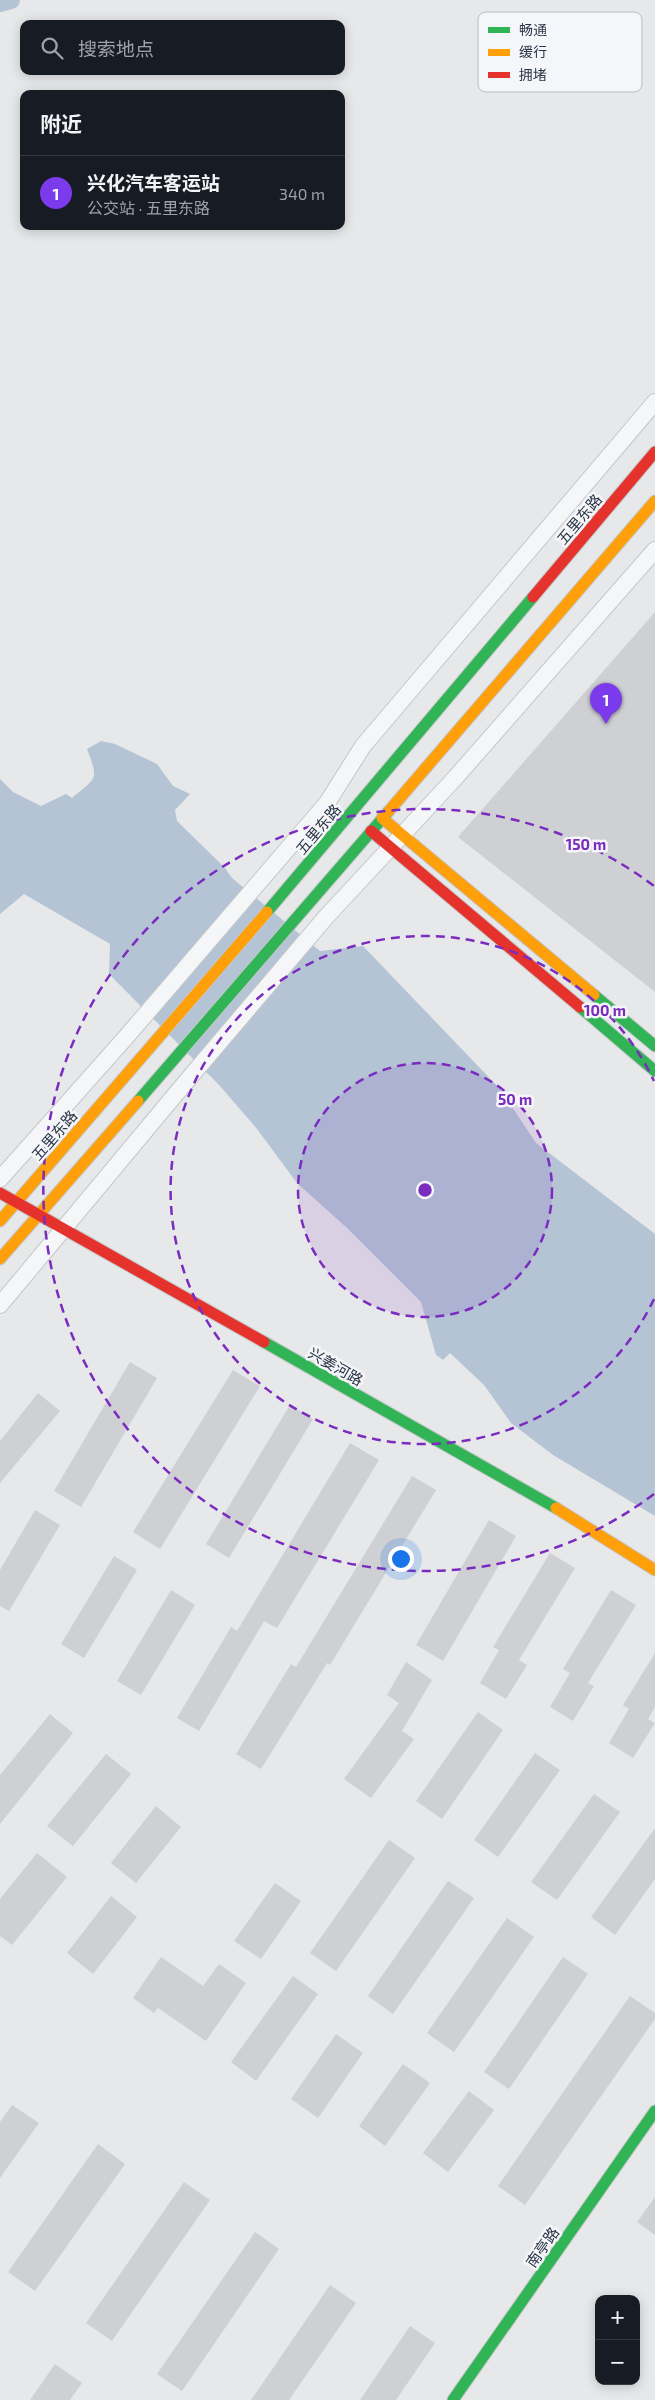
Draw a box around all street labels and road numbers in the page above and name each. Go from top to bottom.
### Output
street label: 五里东路 [553,490,605,548]
street label: 五里东路 [292,800,344,858]
street label: 五里东路 [28,1106,80,1164]
street label: 兴姜河路 [306,1343,366,1389]
street label: 南亭路 [522,2223,562,2271]

